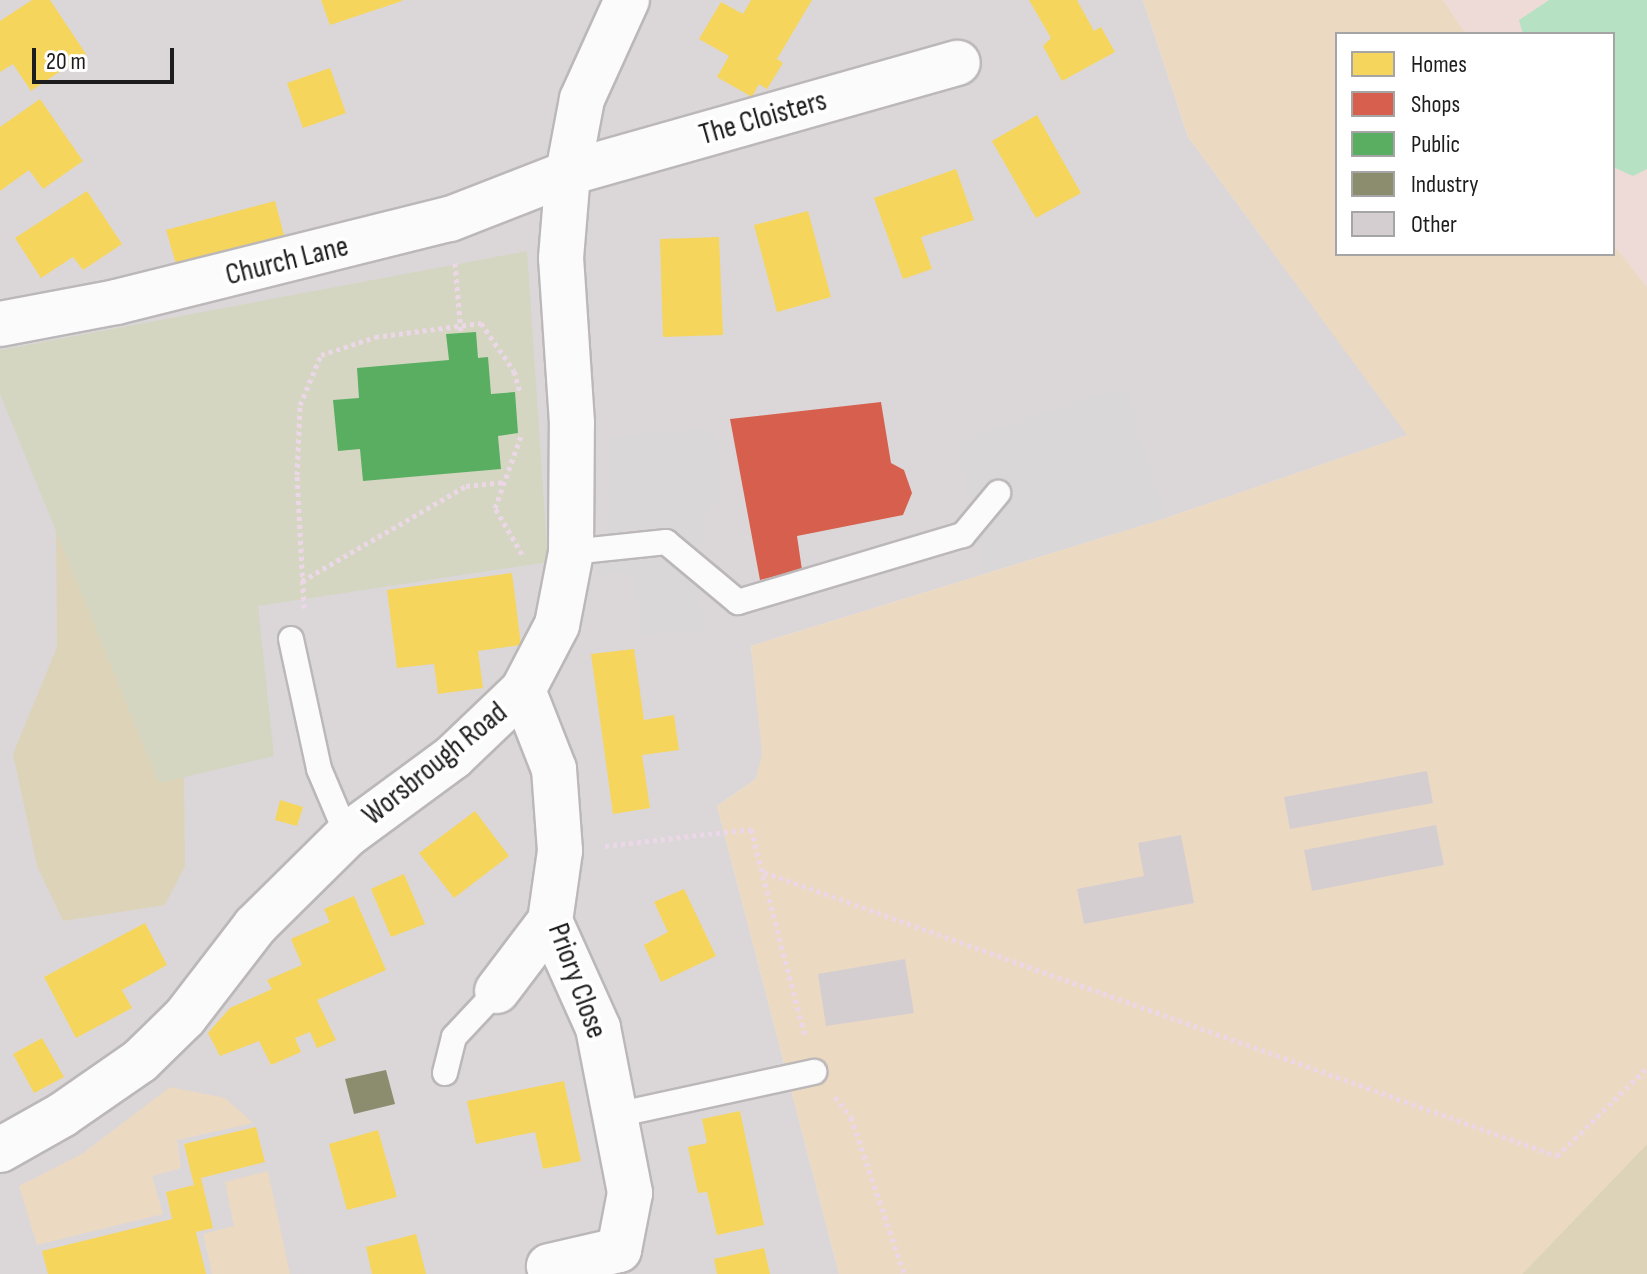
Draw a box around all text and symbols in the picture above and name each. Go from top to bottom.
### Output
scale bar [36,32,178,82]
legend [1335,32,1615,256]
text: 20 m [46,47,86,76]
text: Homes [1411,50,1467,79]
street label: The Cloisters [695,83,831,153]
text: Shops [1411,90,1460,119]
text: Public [1411,130,1460,159]
text: Industry [1411,170,1478,199]
text: Other [1411,210,1457,239]
street label: Church Lane [222,228,352,294]
street label: Worsbrough Road [355,695,515,833]
street label: Priory Close [540,919,614,1043]

